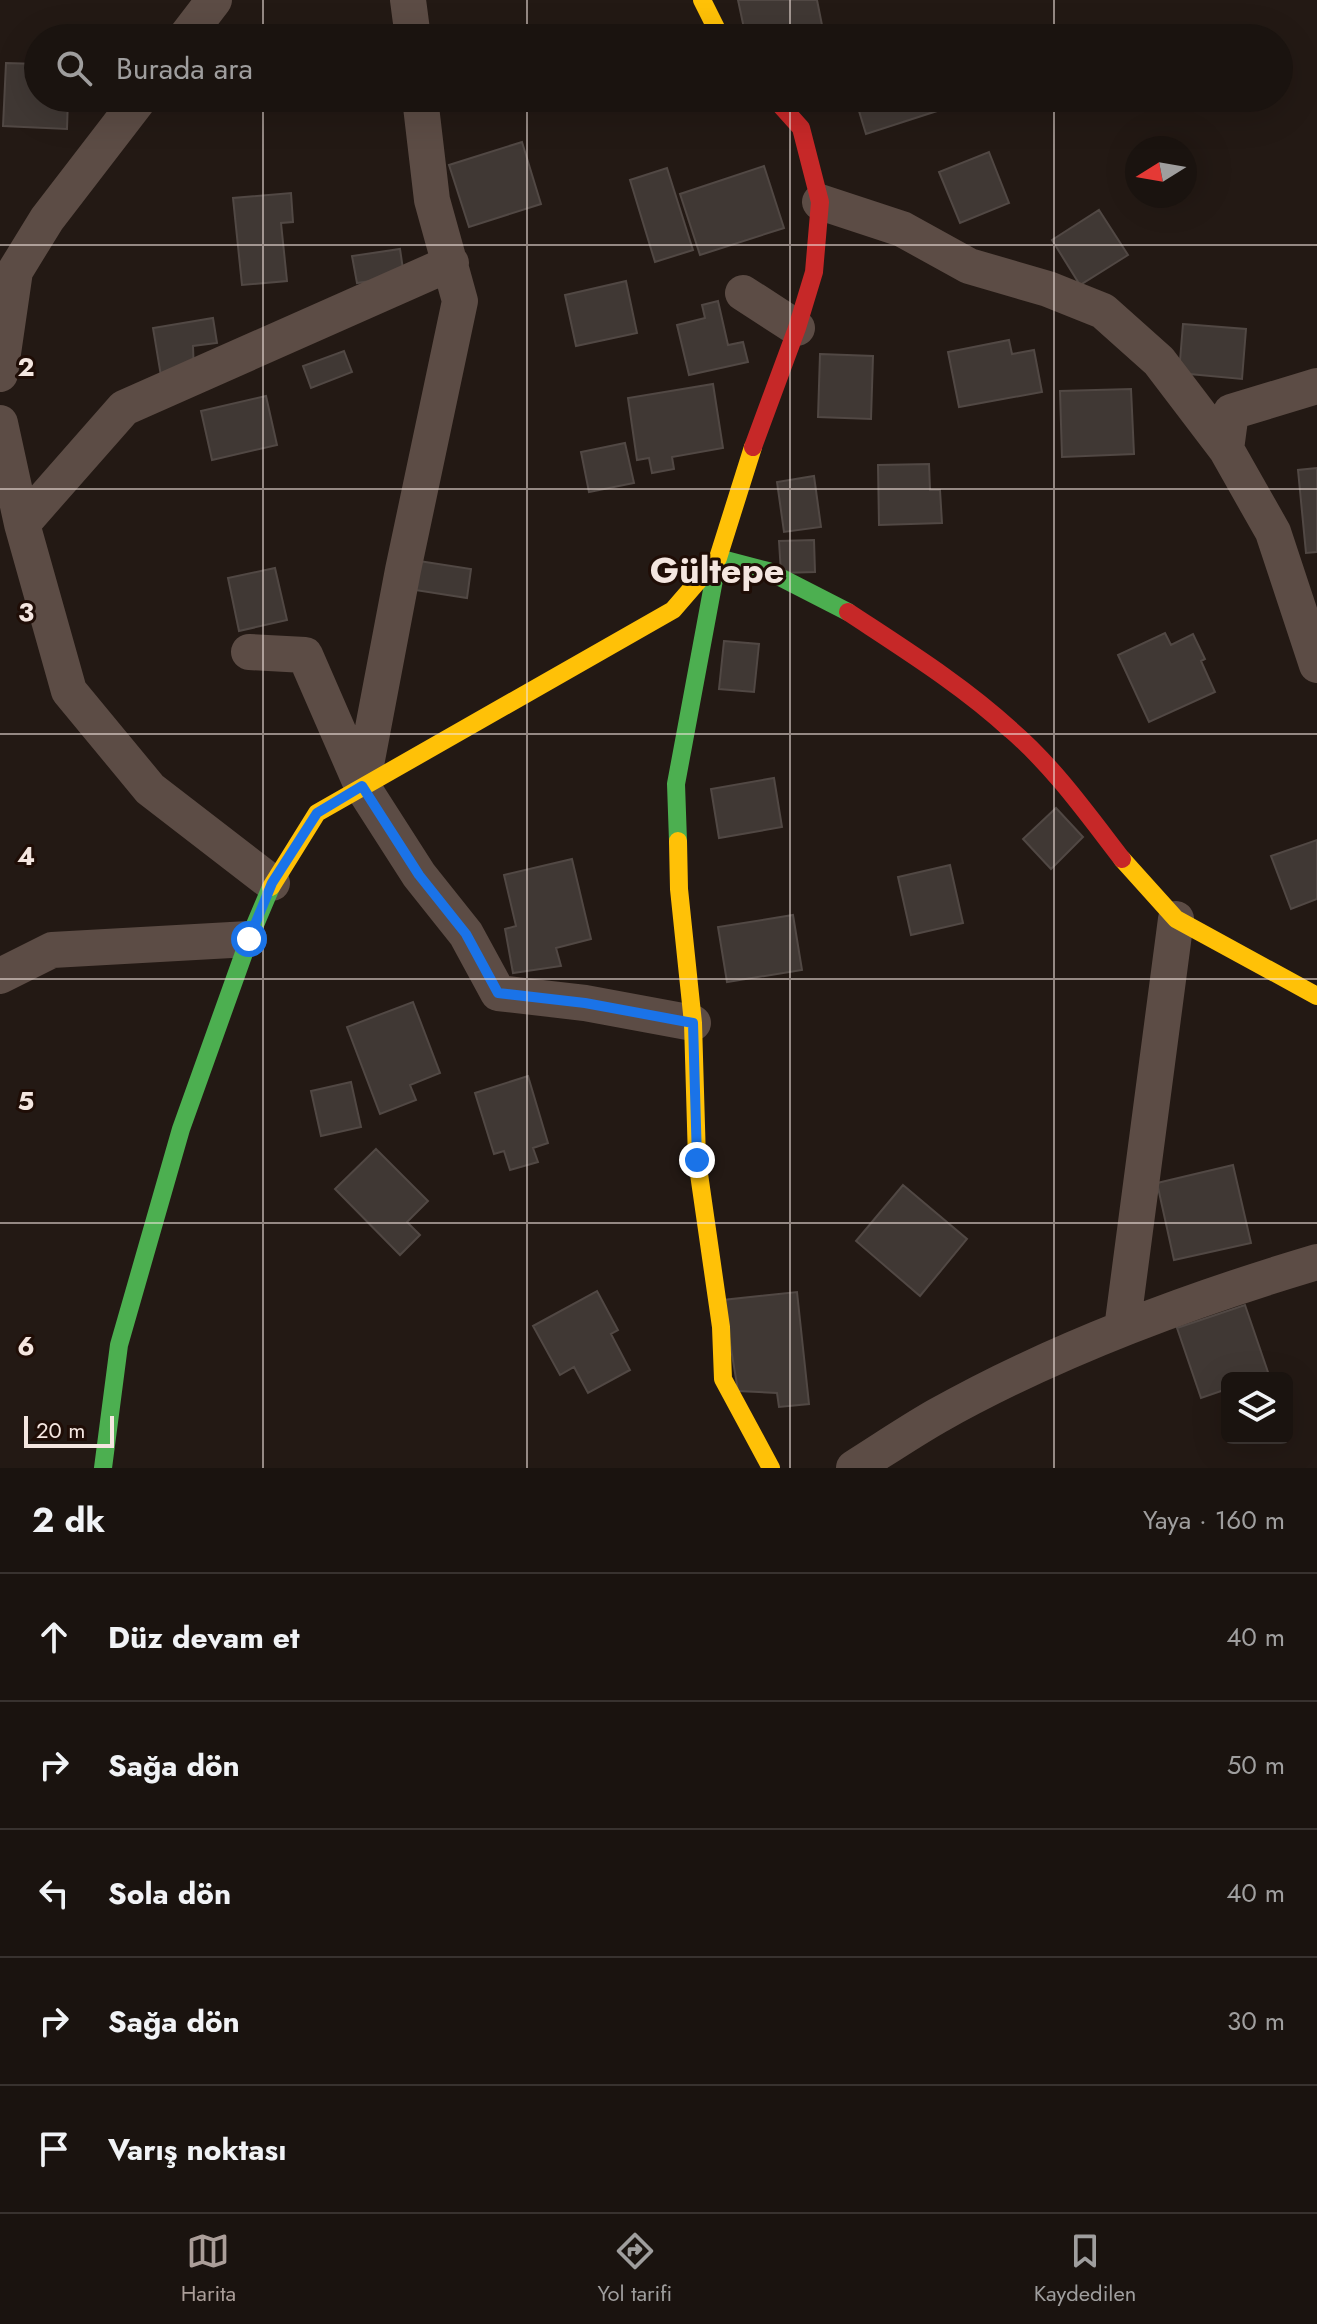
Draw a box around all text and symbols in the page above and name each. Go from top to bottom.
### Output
search box [24,24,1293,112]
icon: search [52,46,96,90]
text: Burada ara [116,47,253,90]
north arrow [1125,136,1197,208]
text: 2 [17,348,35,386]
district label: Gültepe [650,544,784,596]
text: 3 [18,593,34,631]
text: 4 [17,837,35,875]
route start [231,921,267,957]
text: 5 [18,1082,34,1120]
route end [679,1142,715,1178]
text: 6 [17,1327,35,1365]
map controls [1221,1372,1293,1444]
button: layers [1221,1372,1293,1444]
scale bar [24,1412,114,1448]
text: 20 m [36,1414,85,1446]
text: 2 dk [32,1496,105,1545]
text: Yaya · 160 m [1143,1501,1285,1539]
icon: ahead [32,1615,76,1659]
text: Düz devam et [108,1616,299,1659]
text: 40 m [1226,1618,1285,1656]
icon: right [32,1743,76,1787]
text: Sağa dön [108,1744,240,1787]
text: 50 m [1227,1746,1285,1784]
icon: left [32,1871,76,1915]
text: Sola dön [108,1872,231,1915]
text: 40 m [1226,1874,1285,1912]
icon: right [32,1999,76,2043]
text: Sağa dön [108,2000,240,2043]
text: 30 m [1227,2002,1285,2040]
icon: arrive [32,2127,76,2171]
text: Varış noktası [108,2128,286,2171]
tab: Harita [181,2229,236,2309]
tab: Yol tarifi [597,2229,672,2309]
tab: Kaydedilen [1034,2229,1136,2309]

